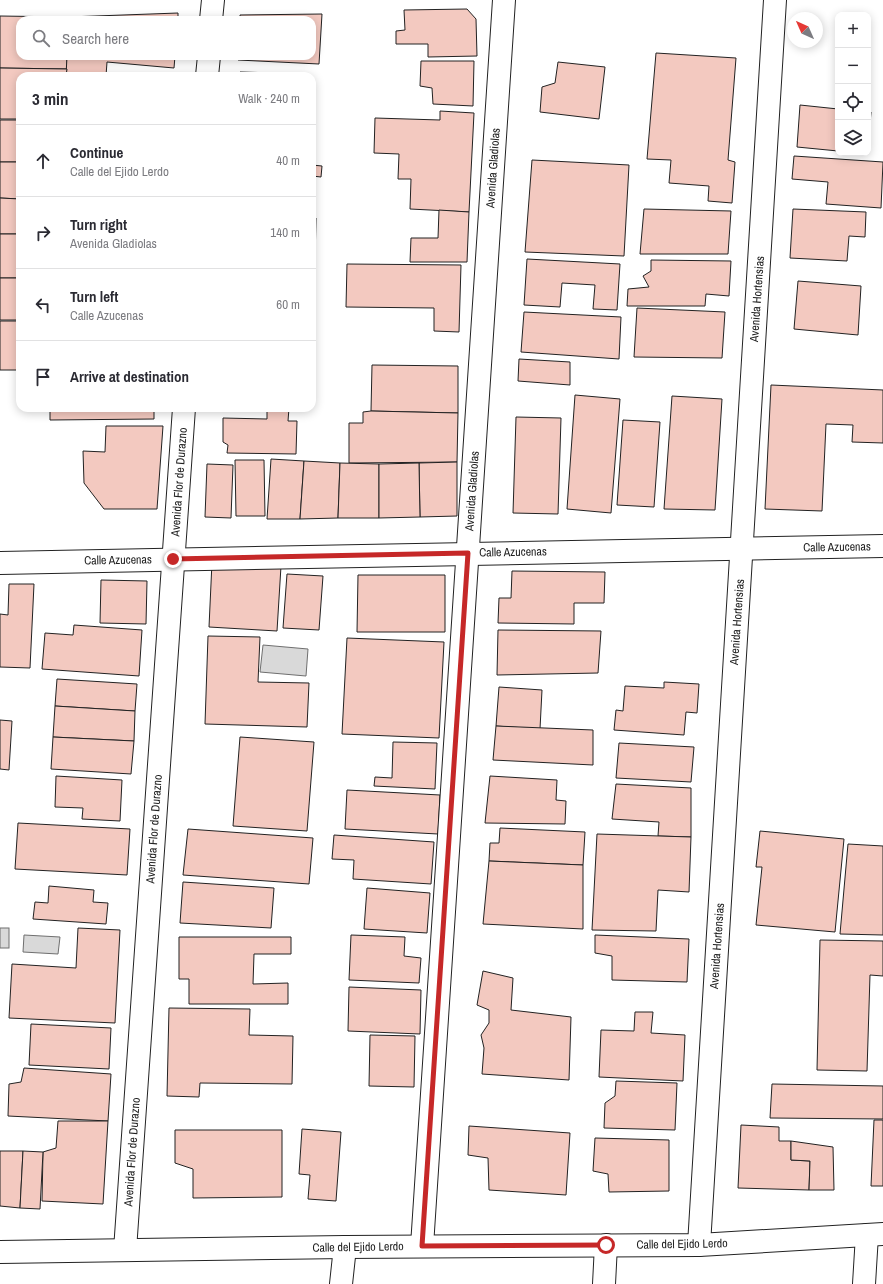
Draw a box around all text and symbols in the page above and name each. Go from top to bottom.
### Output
north arrow [787,12,823,48]
map controls [835,12,871,156]
button: + [835,12,871,48]
search box [16,16,316,60]
icon: search [30,27,52,49]
text: Search here [62,28,129,49]
button: − [835,48,871,84]
button: locate [835,84,871,120]
text: 3 min [32,87,68,110]
text: Walk · 240 m [238,90,300,107]
button: layers [835,120,871,156]
street label: Avenida Gladiolas [482,127,504,210]
text: Continue [70,142,123,163]
icon: ahead [32,150,54,172]
text: 40 m [276,152,300,169]
text: Calle del Ejido Lerdo [70,163,169,180]
text: Turn right [70,214,127,235]
icon: right [32,222,54,244]
text: 140 m [270,224,300,241]
text: Avenida Gladiolas [70,235,157,252]
street label: Avenida Hortensias [746,255,768,344]
text: Turn left [70,286,118,307]
icon: left [32,294,54,316]
text: 60 m [276,296,300,313]
text: Calle Azucenas [70,307,143,324]
icon: arrive [32,366,54,388]
text: Arrive at destination [70,366,189,387]
street label: Avenida Flor de Durazno [167,427,191,538]
street label: Avenida Gladiolas [461,450,483,533]
street label: Calle Azucenas [803,538,871,556]
street label: Calle Azucenas [479,543,547,561]
route end [164,550,182,568]
street label: Calle Azucenas [84,551,152,569]
street label: Avenida Hortensias [726,578,748,667]
street label: Avenida Flor de Durazno [142,774,166,885]
street label: Avenida Hortensias [706,902,728,991]
street label: Avenida Flor de Durazno [120,1097,144,1208]
street label: Calle del Ejido Lerdo [636,1235,728,1253]
route start [597,1236,615,1254]
street label: Calle del Ejido Lerdo [312,1238,404,1256]

